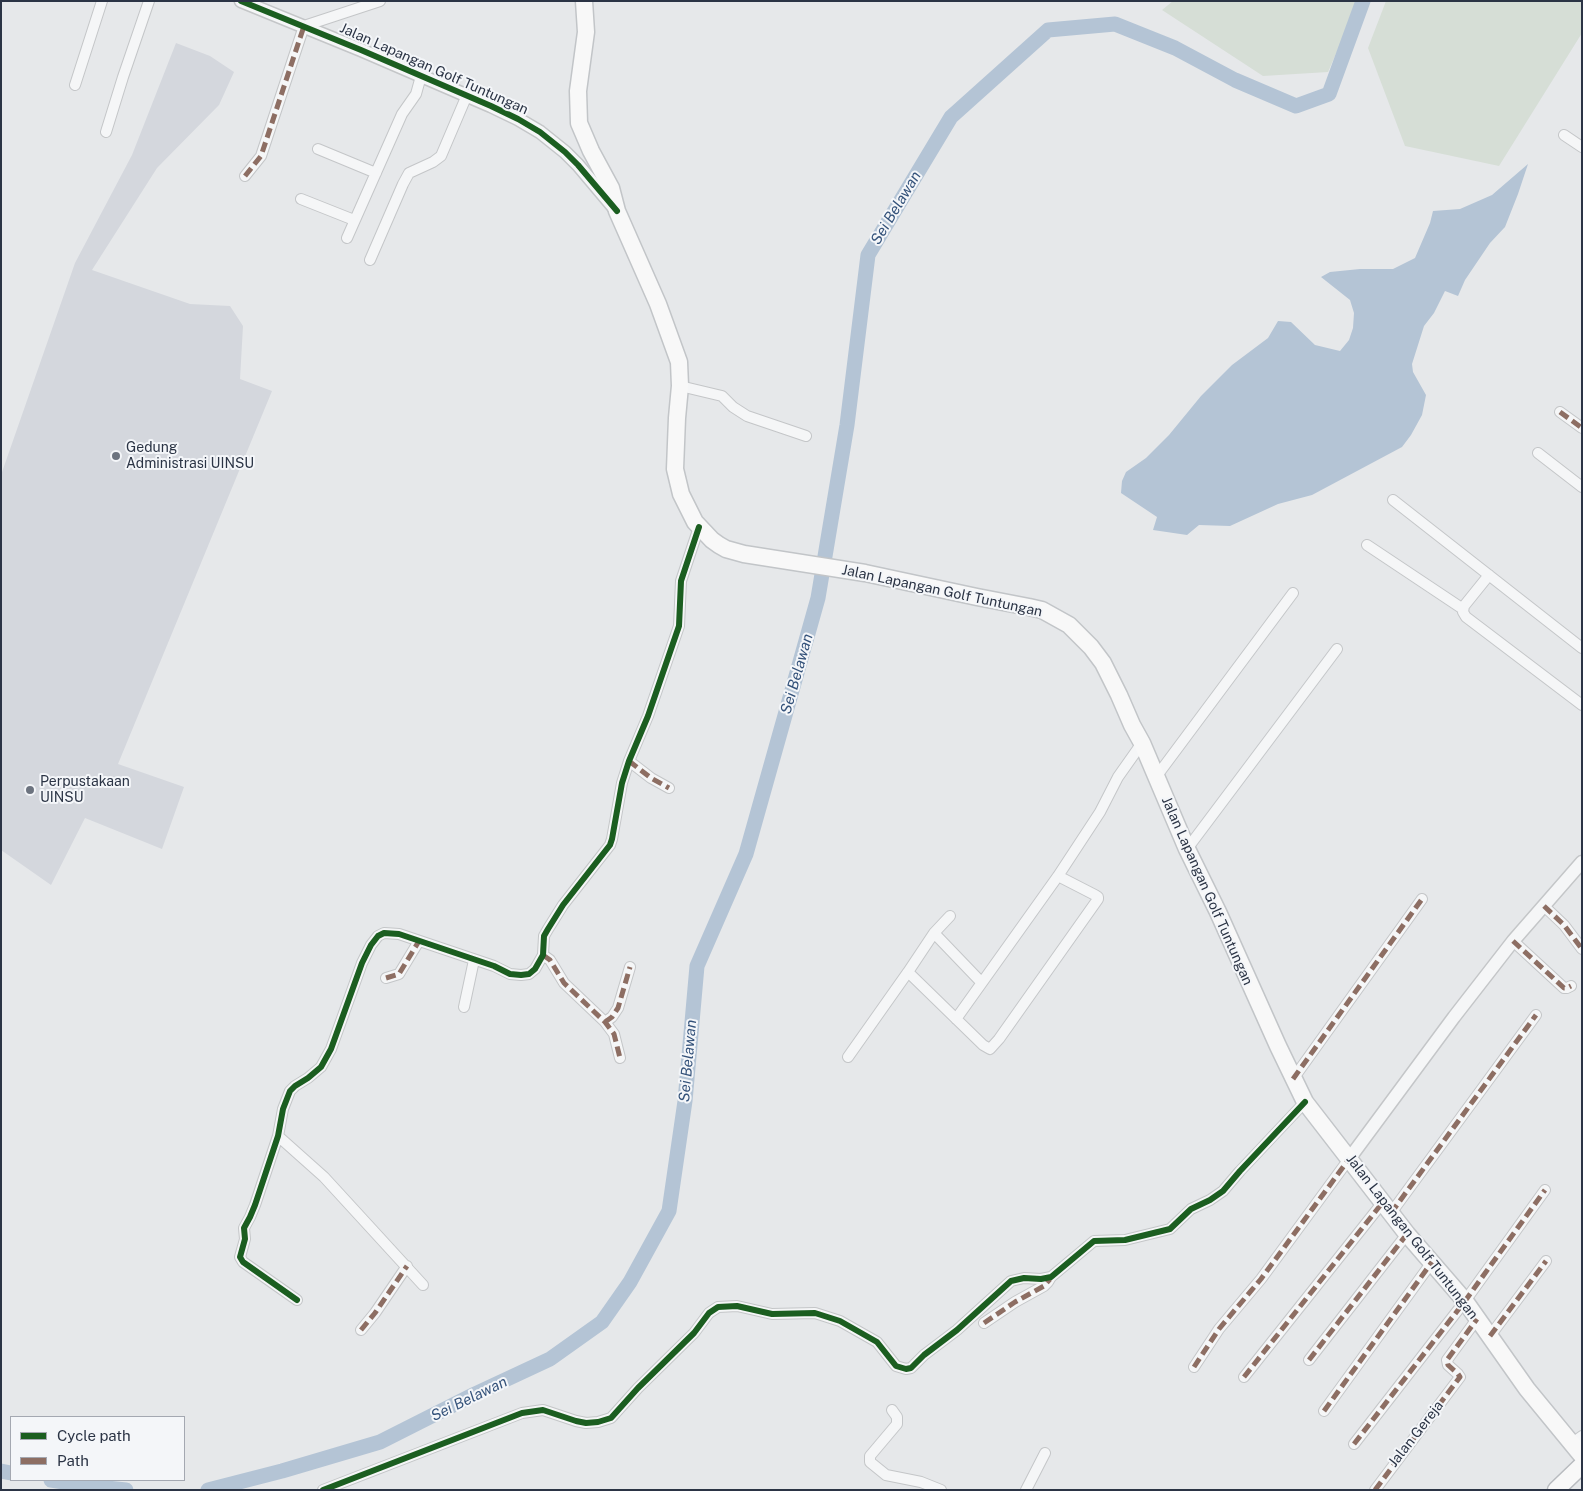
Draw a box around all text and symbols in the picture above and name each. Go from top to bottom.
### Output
street label: Jalan Lapangan Golf Tuntungan [337,20,531,118]
water label: Sei Belawan [867,168,925,248]
place label: Gedung Administrasi UINSU [126,440,254,472]
marker: Gedung Administrasi UINSU [110,450,122,462]
street label: Jalan Lapangan Golf Tuntungan [840,562,1044,620]
water label: Sei Belawan [777,632,817,716]
place label: Perpustakaan UINSU [40,774,130,806]
marker: Perpustakaan UINSU [24,784,36,796]
street label: Jalan Lapangan Golf Tuntungan [1158,794,1256,988]
water label: Sei Belawan [675,1019,701,1103]
street label: Jalan Lapangan Golf Tuntungan [1342,1151,1482,1323]
water label: Sei Belawan [428,1373,510,1425]
street label: Jalan Gereja [1385,1398,1447,1470]
legend [10,1416,185,1481]
text: Cycle path [57,1427,131,1444]
text: Path [57,1452,89,1469]

